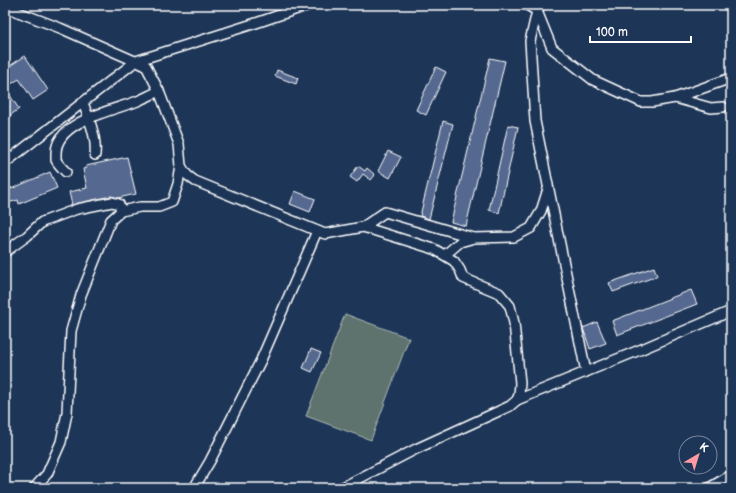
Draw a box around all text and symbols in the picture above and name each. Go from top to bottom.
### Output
scale bar [590,18,691,44]
text: 100 m [596,25,628,40]
north arrow [678,435,718,475]
text: K [697,440,711,455]

